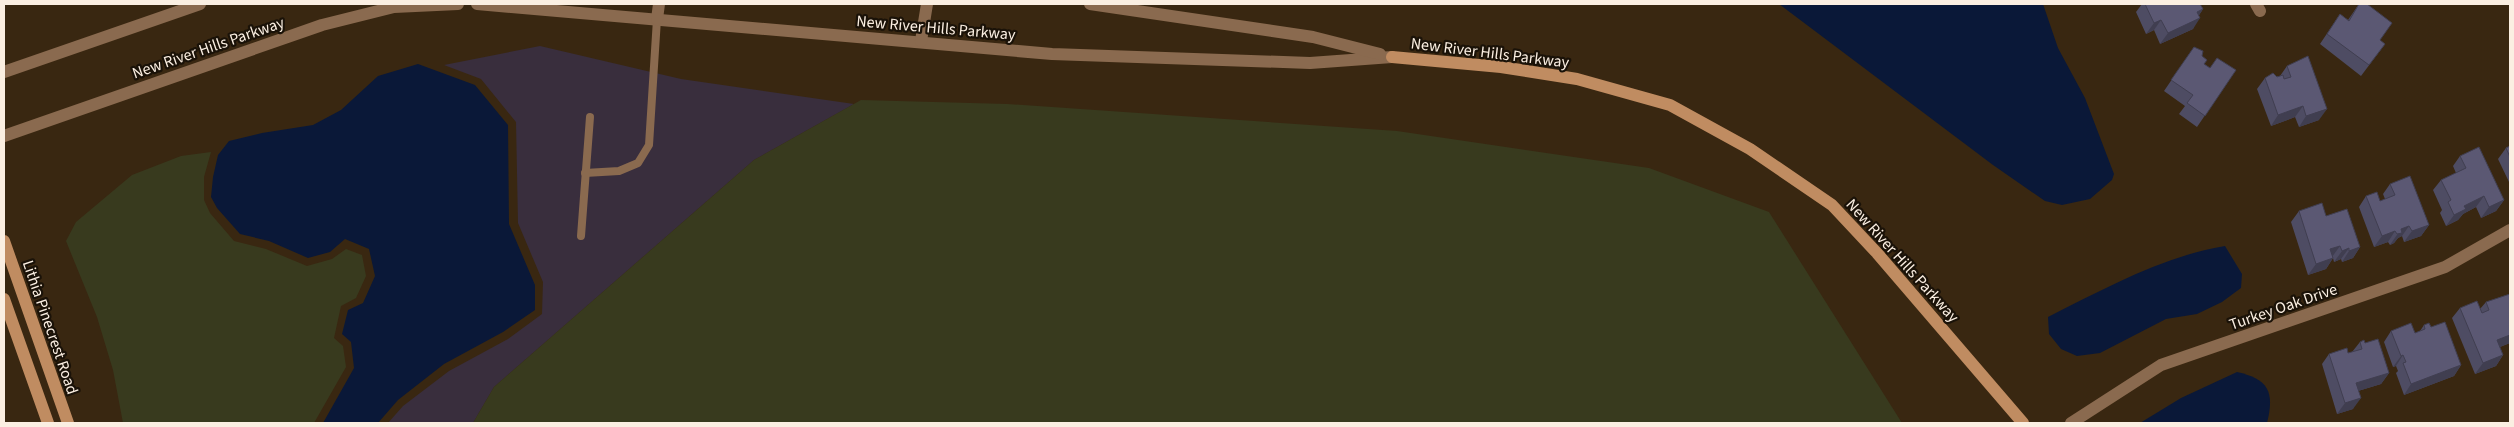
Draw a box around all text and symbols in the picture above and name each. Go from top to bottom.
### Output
street label: New River Hills Parkway [856,10,1017,46]
street label: New River Hills Parkway [129,11,288,84]
street label: New River Hills Parkway [1409,32,1571,74]
street label: New River Hills Parkway [1841,194,1964,328]
street label: Lithia Pinecrest Road [17,257,83,397]
street label: Turkey Oak Drive [2226,278,2340,336]

